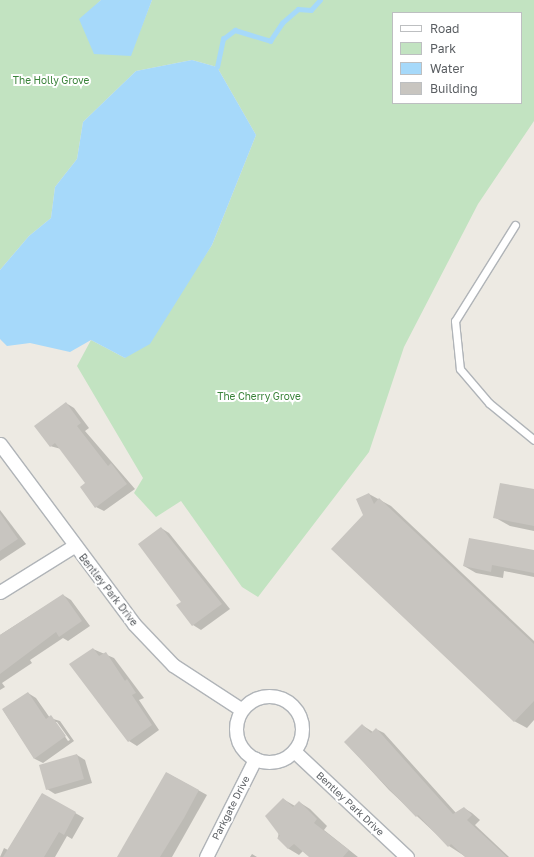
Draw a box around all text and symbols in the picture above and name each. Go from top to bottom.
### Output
legend [392,12,522,104]
text: Road [430,21,459,36]
text: Park [430,41,456,56]
text: Water [430,61,464,76]
park label: The Holly Grove [13,75,89,87]
text: Building [430,81,478,96]
park label: The Cherry Grove [217,391,301,403]
street label: Bentley Park Drive [76,552,140,628]
street label: Bentley Park Drive [314,770,386,838]
street label: Parkgate Drive [210,774,252,842]

